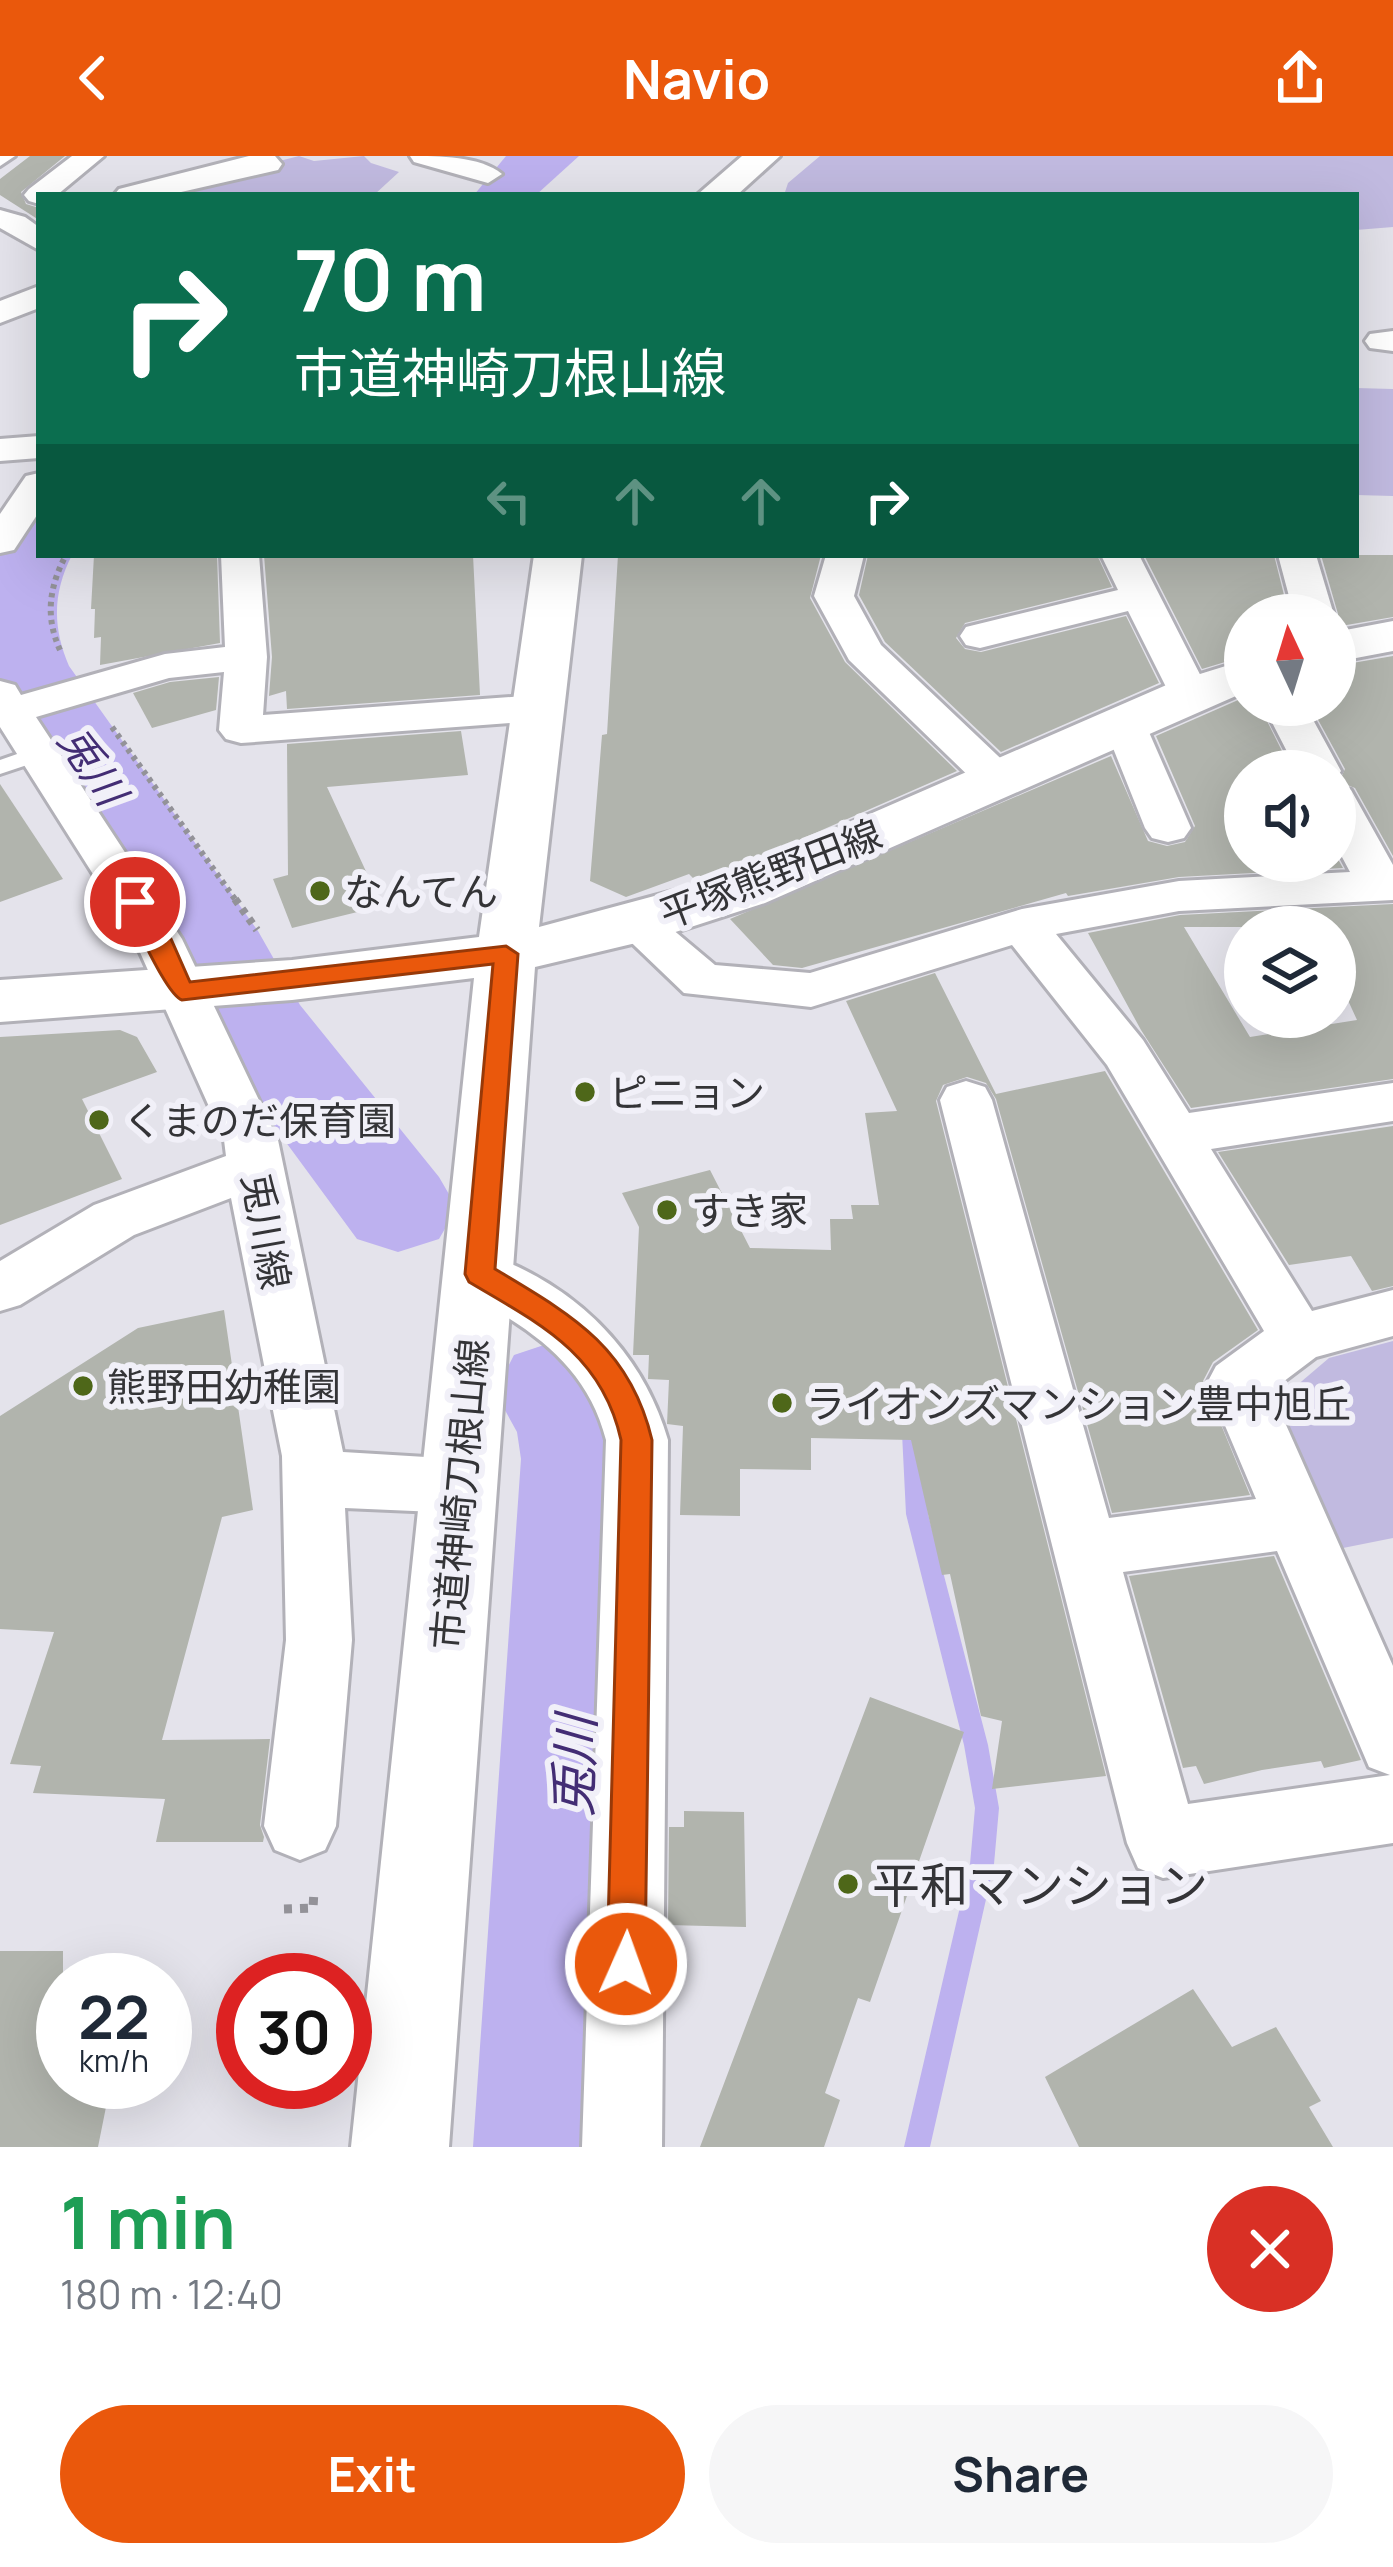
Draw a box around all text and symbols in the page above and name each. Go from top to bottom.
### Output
text: Navio [623,41,770,115]
icon: back [60,45,126,111]
icon: share [1267,45,1333,111]
text: 70 m [294,221,486,336]
icon: right [96,240,252,396]
text: 市道神崎刀根山線 [294,335,726,409]
icon: left [476,468,542,534]
icon: ahead [602,468,668,534]
icon: ahead [728,468,794,534]
icon: right [854,468,920,534]
north arrow [1224,594,1356,726]
map controls [1224,594,1356,1038]
water label: 兎川 [45,714,143,819]
button: sound [1224,750,1356,882]
street label: 平塚熊野田線 [651,806,889,940]
pin [84,851,186,953]
place label: なんてん [344,864,498,918]
icon: arrive [102,869,168,935]
marker: なんてん [307,878,333,904]
button: layers [1224,906,1356,1038]
place label: ピニョン [609,1065,765,1119]
marker: ピニョン [572,1079,598,1105]
place label: くまのだ保育園 [123,1093,396,1147]
marker: くまのだ保育園 [86,1107,112,1133]
street label: 兎川線 [230,1169,304,1293]
place label: すき家 [691,1183,808,1237]
marker: すき家 [654,1197,680,1223]
street label: 市道神崎刀根山線 [419,1336,499,1652]
place label: 熊野田幼稚園 [107,1359,341,1413]
marker: 熊野田幼稚園 [70,1373,96,1399]
place label: ライオンズマンション豊中旭丘 [806,1376,1351,1430]
marker: ライオンズマンション豊中旭丘 [769,1390,795,1416]
water label: 兎川 [537,1709,609,1818]
place label: 平和マンション [872,1852,1208,1917]
marker: 平和マンション [835,1871,861,1897]
position arrow [563,1901,689,2027]
speed limit sign: 30 [216,1953,372,2109]
text: 22 [78,1975,150,2057]
text: km/h [79,2040,149,2081]
text: 1 min [60,2172,236,2271]
button: close [1207,2186,1333,2312]
text: 180 m · 12:40 [60,2267,283,2321]
button: Exit [60,2405,685,2543]
button: Share [709,2405,1333,2543]

